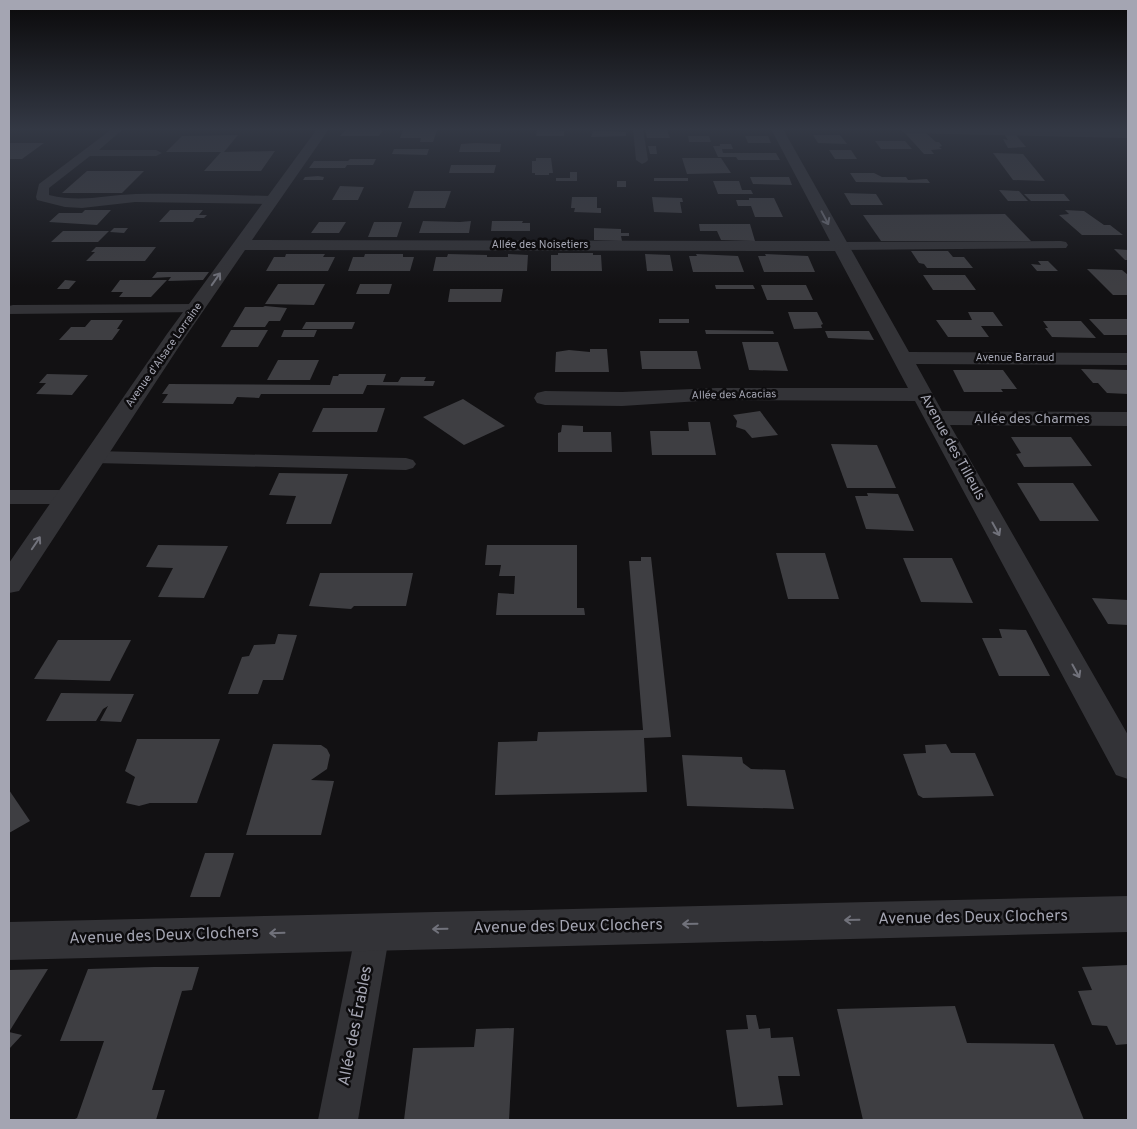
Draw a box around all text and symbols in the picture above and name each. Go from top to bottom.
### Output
one-way arrow [821,210,830,225]
street label: Allée des Noisetiers [491,238,589,252]
one-way arrow [211,272,221,286]
street label: Avenue d'Alsace Lorraine [122,300,206,410]
street label: Avenue Barraud [976,351,1055,365]
street label: Allée des Acacias [691,387,777,403]
street label: Avenue des Tilleuls [916,391,988,503]
street label: Allée des Charmes [974,411,1090,428]
one-way arrow [992,521,1002,535]
one-way arrow [31,536,41,550]
one-way arrow [1071,663,1081,677]
street label: Avenue des Deux Clochers [878,906,1068,930]
street label: Avenue des Deux Clochers [473,915,663,939]
one-way arrow [844,916,860,925]
one-way arrow [682,919,698,929]
street label: Avenue des Deux Clochers [69,923,259,949]
one-way arrow [432,925,448,934]
one-way arrow [269,929,285,938]
street label: Allée des Érables [333,964,377,1088]

